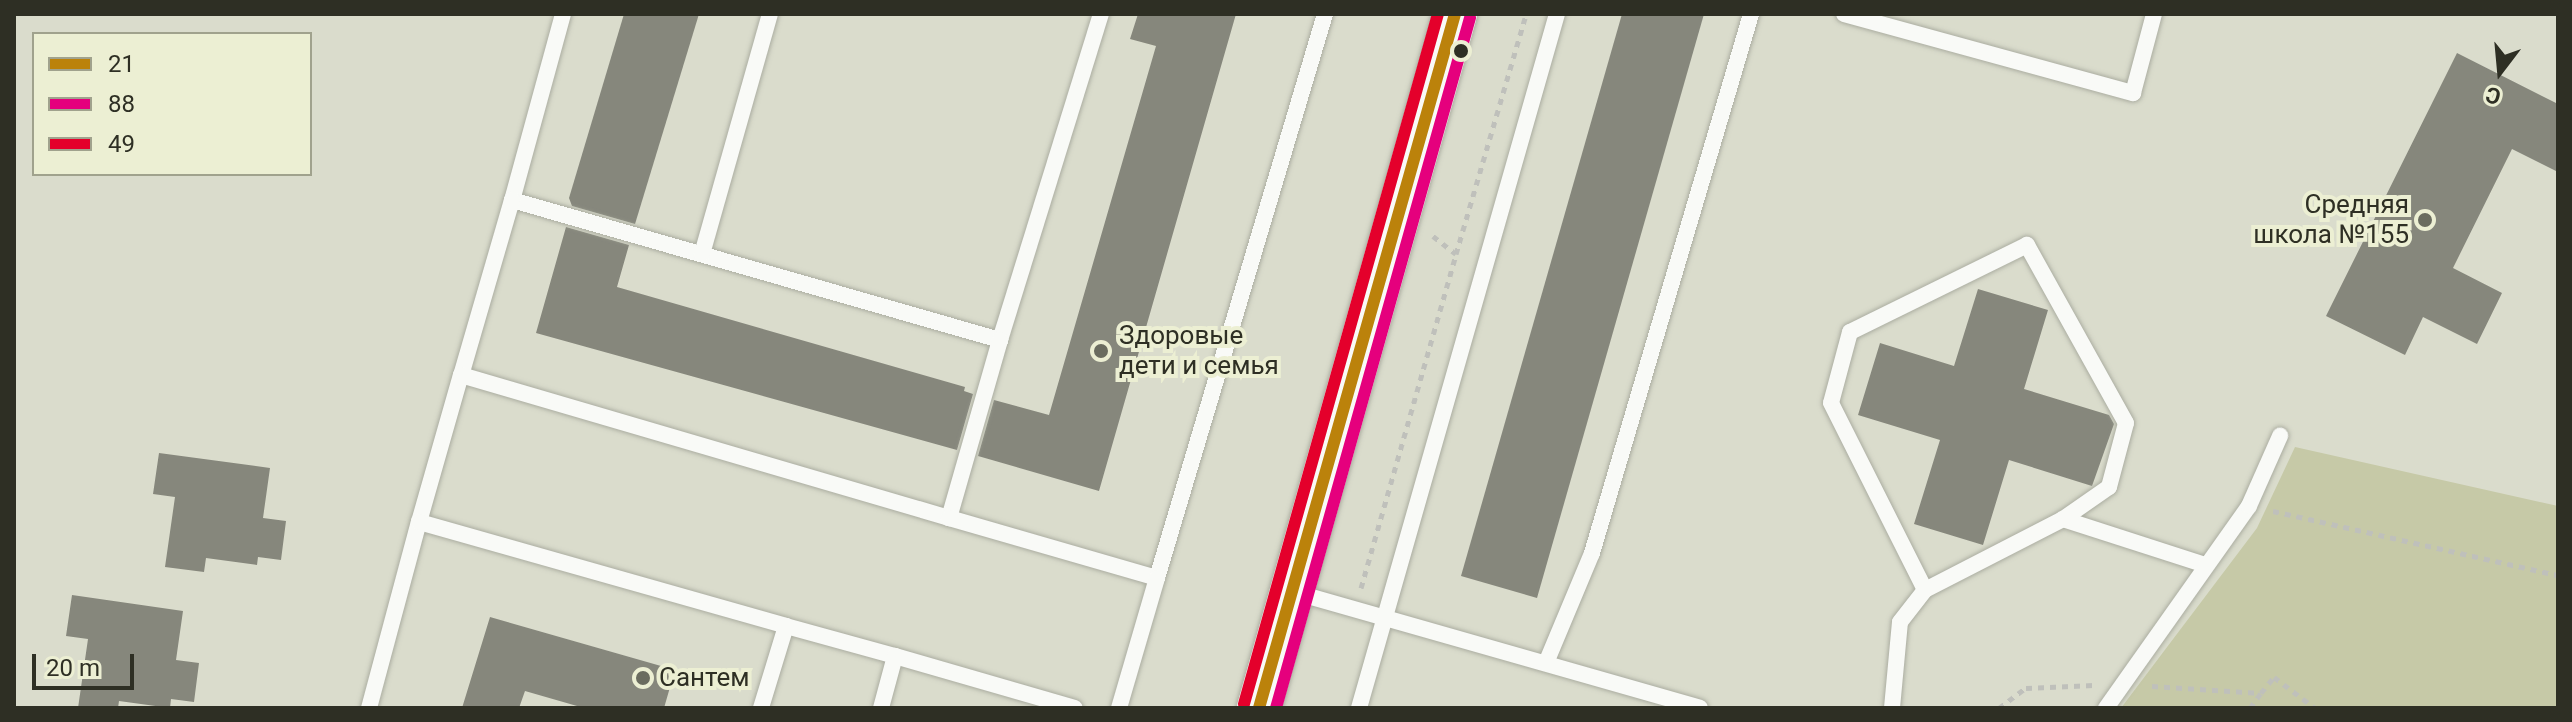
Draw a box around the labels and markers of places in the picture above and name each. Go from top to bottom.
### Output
unlabelled marker [1453,43,1469,59]
place label: Средняя школа №155 [2253,189,2409,250]
marker: Средняя школа №155 [2416,211,2434,229]
place label: Здоровые дети и семья [1119,320,1279,382]
marker: Здоровые дети и семья [1090,340,1112,362]
place label: Сантем [659,662,750,694]
marker: Сантем [634,669,652,687]

